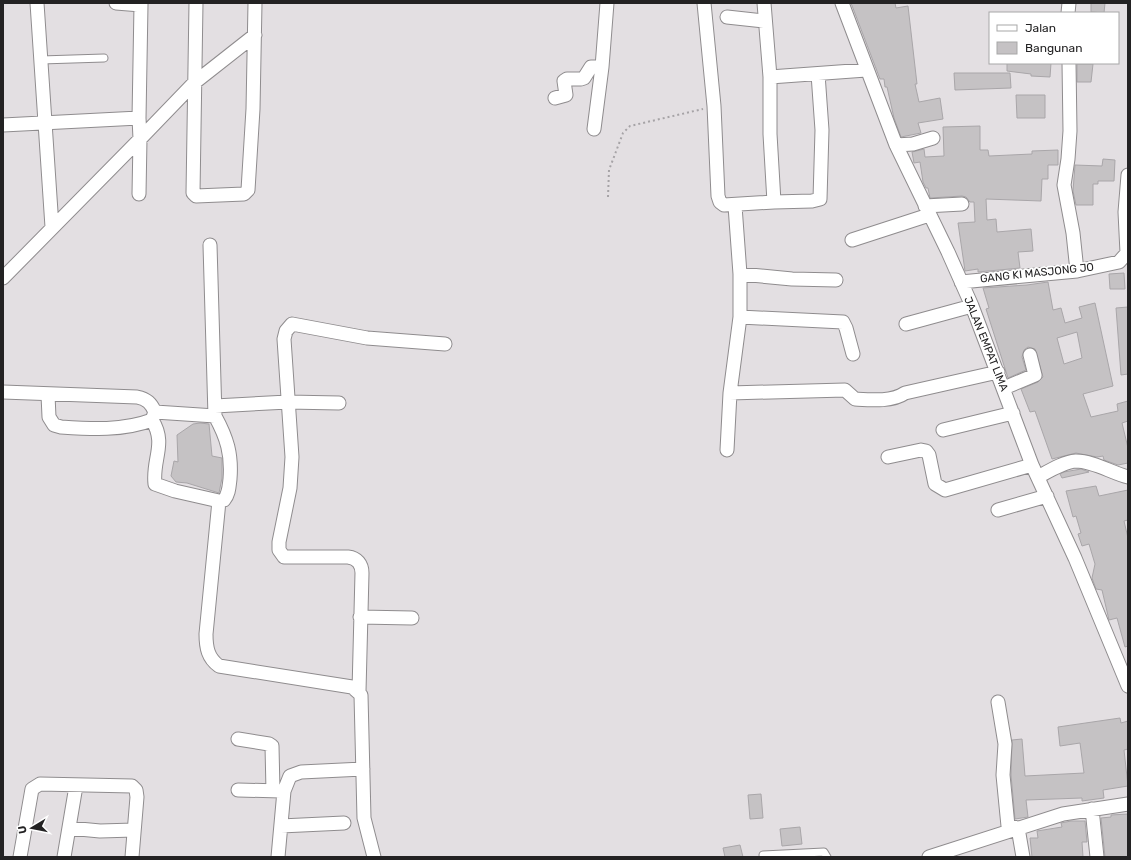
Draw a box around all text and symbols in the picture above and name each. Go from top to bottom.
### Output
legend [989,12,1119,64]
text: Jalan [1025,21,1056,35]
text: Bangunan [1025,41,1082,55]
street label: GANG KI MASJONG JO [979,261,1095,285]
street label: JALAN EMPAT LIMA [961,295,1011,394]
north arrow [12,808,52,848]
text: U [16,825,30,835]

